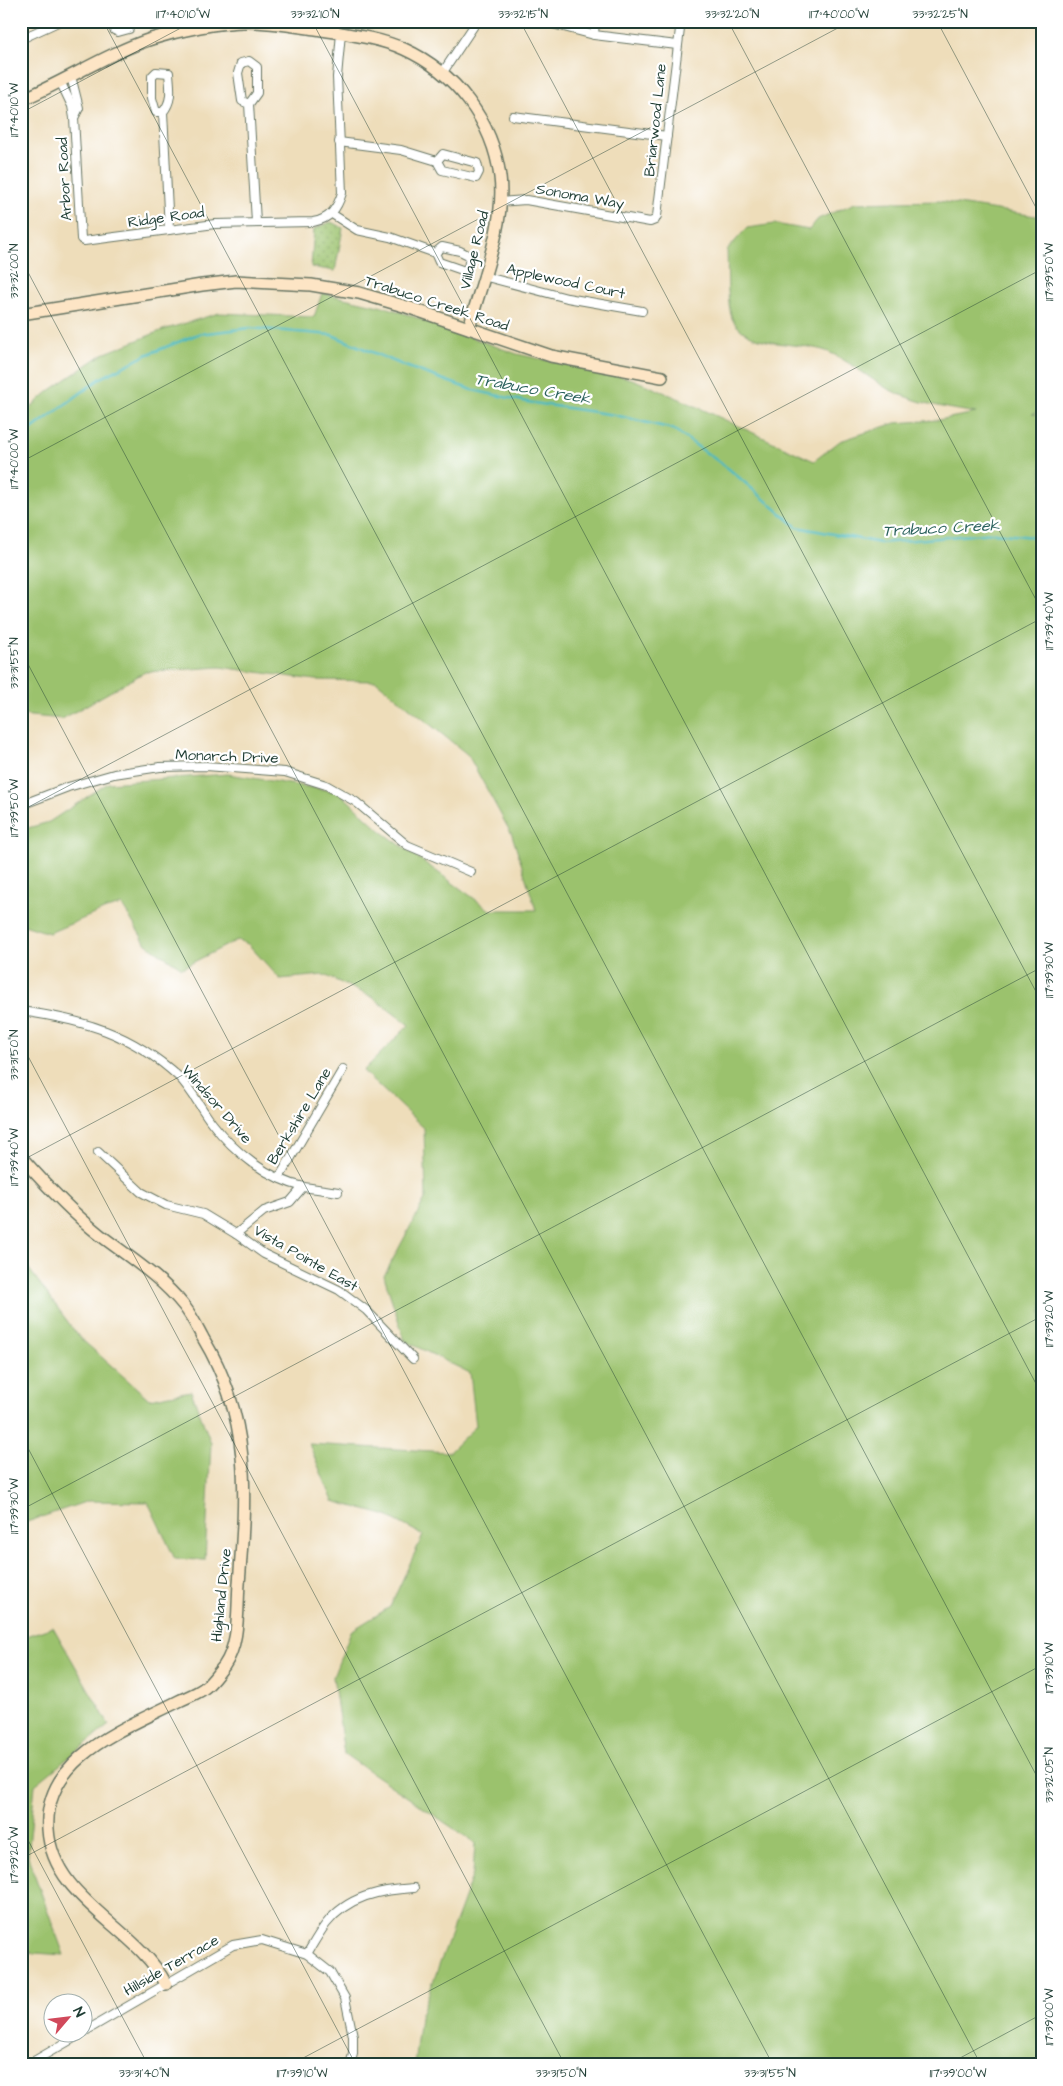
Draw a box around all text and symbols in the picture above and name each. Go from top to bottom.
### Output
text: 117°40'10"W [156,6,211,23]
text: 33°32'10"N [290,6,340,23]
text: 33°32'15"N [498,6,549,23]
text: 33°32'20"N [705,6,760,23]
text: 117°40'00"W [809,6,870,23]
text: 33°32'25"N [912,6,968,23]
street label: Briarwood Lane [639,63,672,178]
text: 117°40'10"W [6,82,23,137]
street label: Arbor Road [52,136,77,221]
street label: Sonoma Way [534,178,626,216]
street label: Ridge Road [126,202,206,234]
street label: Village Road [455,208,495,292]
text: 117°39'50"W [1041,242,1058,301]
text: 33°32'00"N [6,243,23,299]
street label: Applewood Court [505,259,627,304]
street label: Trabuco Creek Road [362,270,512,337]
water label: Trabuco Creek [473,368,593,410]
text: 117°40'00"W [6,428,23,489]
water label: Trabuco Creek [882,514,1001,542]
text: 117°39'40"W [1041,591,1058,650]
text: 33°31'55"N [6,637,23,689]
street label: Monarch Drive [175,744,279,769]
text: 117°39'50"W [6,778,23,837]
text: 117°39'30"W [1041,941,1058,998]
text: 33°31'50"N [6,1029,23,1080]
street label: Windsor Drive [177,1060,257,1148]
street label: Berkshire Lane [262,1064,337,1169]
text: 117°39'40"W [6,1127,23,1186]
street label: Vista Pointe East [250,1220,362,1297]
text: 117°39'20"W [1041,1290,1058,1347]
text: 117°39'30"W [6,1477,23,1534]
street label: Highland Drive [206,1547,238,1643]
text: 117°39'10"W [1041,1642,1058,1694]
text: 33°32'05"N [1041,1746,1058,1803]
text: 117°39'20"W [6,1826,23,1883]
street label: Hillside Terrace [120,1930,223,2001]
text: 117°39'00"W [1041,1988,1058,2046]
north arrow [42,1994,92,2044]
text: N [68,2004,90,2021]
text: 33°31'40"N [119,2065,170,2082]
text: 117°39'10"W [276,2065,328,2082]
text: 33°31'50"N [536,2065,587,2082]
text: 33°31'55"N [744,2065,796,2082]
text: 117°39'00"W [929,2065,987,2082]

